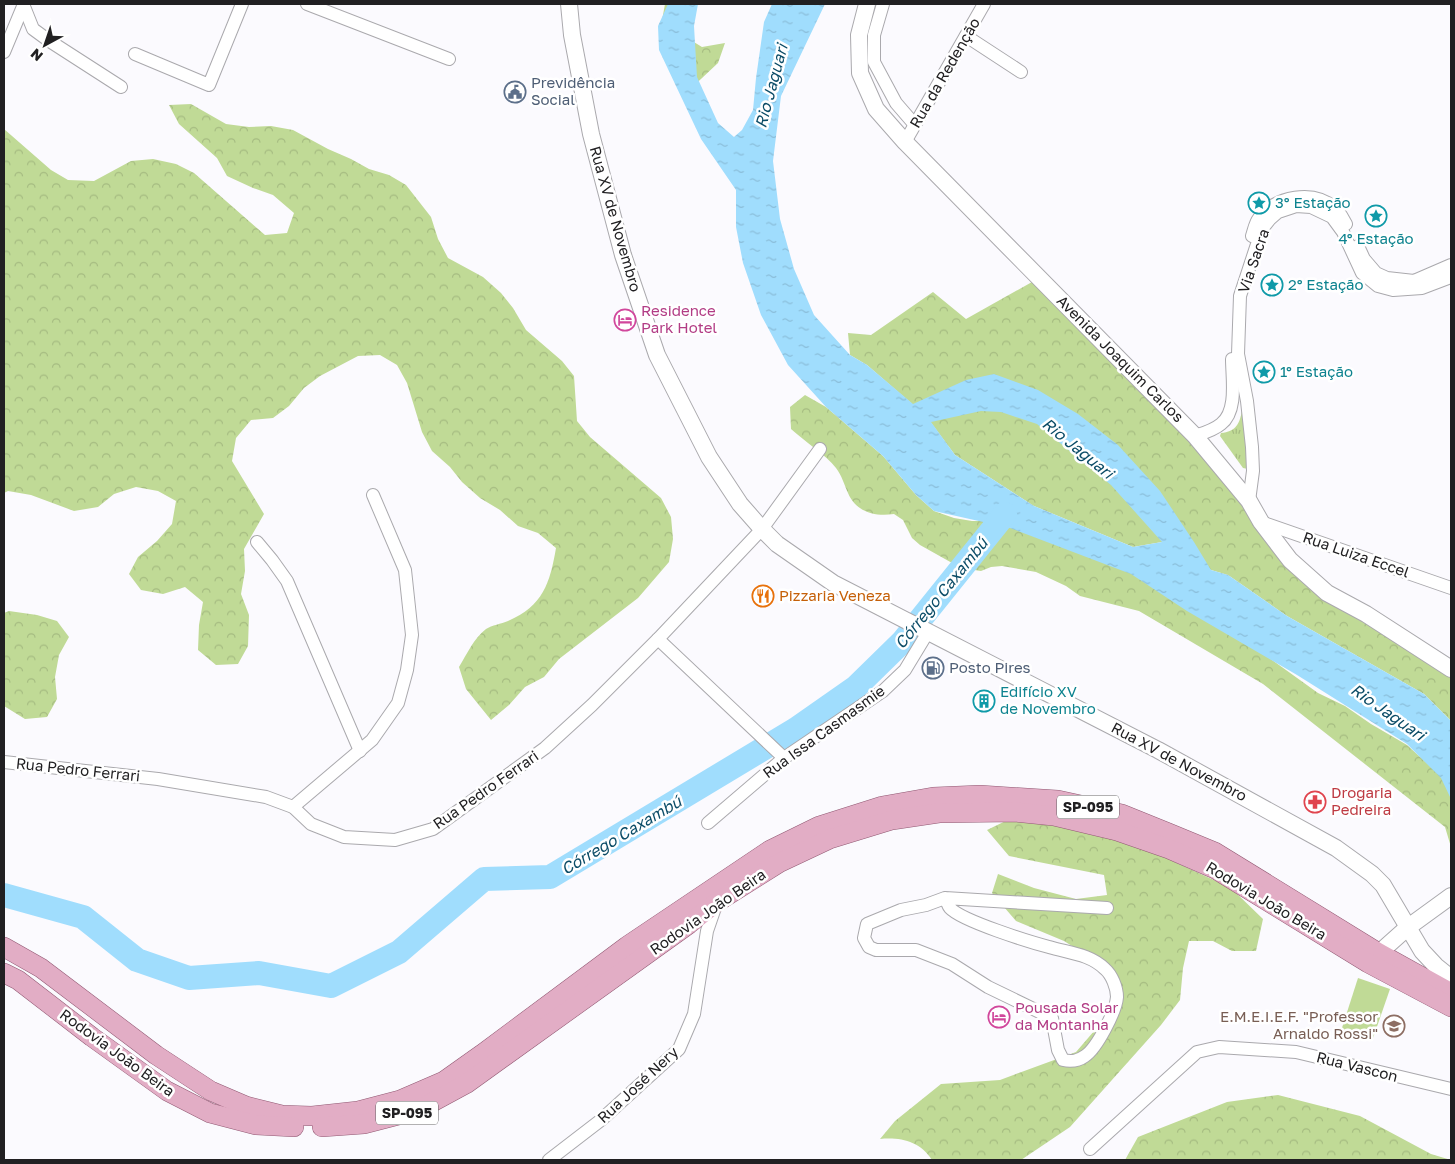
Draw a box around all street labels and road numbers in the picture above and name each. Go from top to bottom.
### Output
street label: Rua da Redenção [905,14,983,131]
street label: Rua XV de Novembro [587,144,645,294]
street label: Via Sacra [1234,226,1272,295]
street label: Avenida Joaquim Carlos [1054,291,1188,425]
street label: Rua Luiza Eccel [1301,527,1412,581]
street label: Rua Issa Casmasmie [759,681,888,781]
street label: Rua XV de Novembro [1109,718,1250,804]
street label: Rua Pedro Ferrari [429,746,542,832]
street label: Rua Pedro Ferrari [15,754,141,784]
road number: SP-095 [1057,796,1119,819]
street label: Rodovia João Beira [1203,857,1330,943]
street label: Rodovia João Beira [646,864,769,958]
street label: Rodovia João Beira [57,1005,178,1100]
street label: Rua José Nery [593,1042,682,1126]
street label: Rua Vascon [1315,1047,1400,1085]
road number: SP-095 [376,1102,438,1124]

